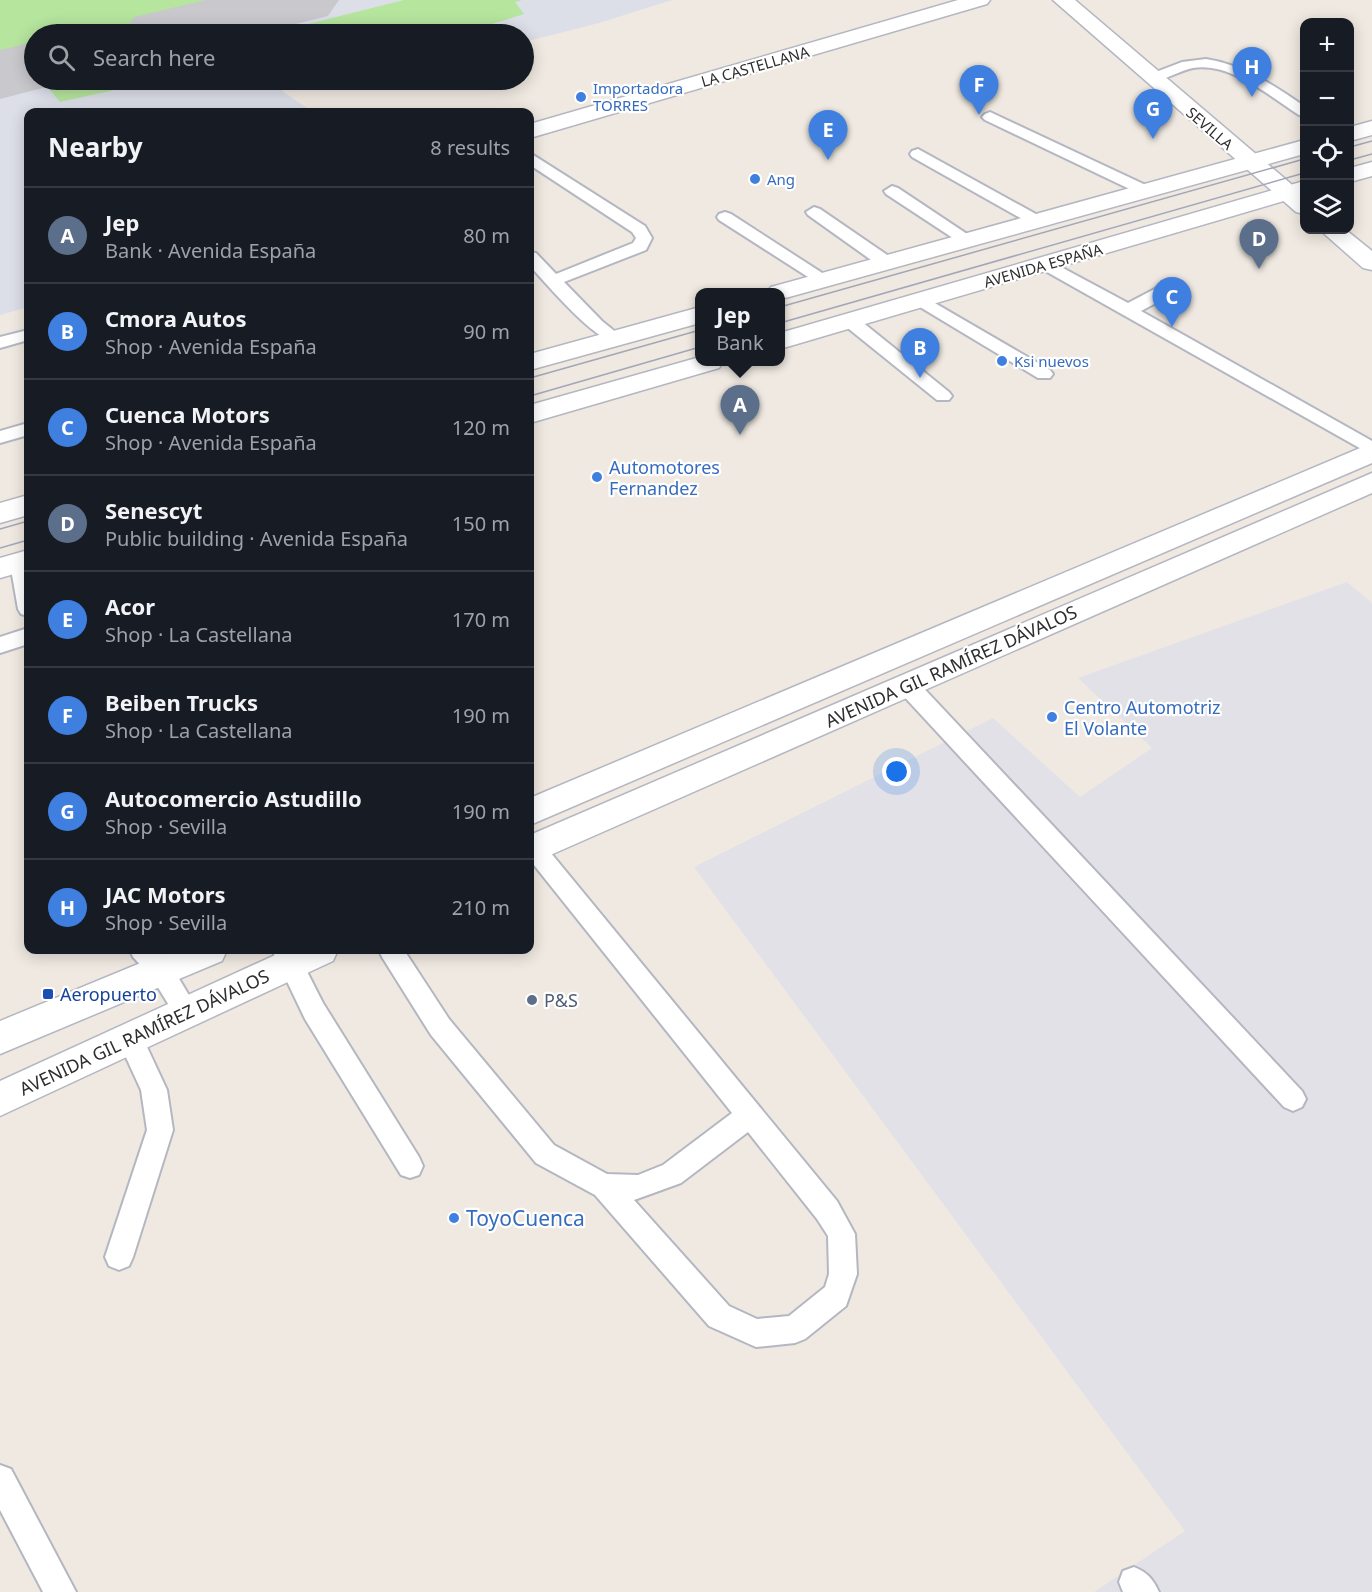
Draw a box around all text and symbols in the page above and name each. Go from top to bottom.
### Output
map controls [1300,18,1354,234]
button: + [1300,18,1354,72]
search box [24,24,534,90]
icon: search [45,41,78,74]
street label: LA CASTELLANA [699,41,812,91]
text: Search here [93,42,215,72]
pin: H [1232,48,1272,97]
pin: F [960,66,998,115]
button: − [1300,72,1354,126]
place label: Importadora TORRES [593,78,683,115]
marker: Importadora TORRES [574,90,588,104]
pin: G [1134,90,1172,139]
street label: SEVILLA [1182,102,1238,154]
pin: E [808,110,848,160]
button: locate [1300,126,1354,180]
text: Nearby [48,129,143,165]
text: 8 results [430,134,510,161]
place label: Ang [767,169,795,189]
marker: Ang [748,172,762,186]
button: layers [1300,180,1354,234]
text: Jep [105,207,139,237]
pin: D [1240,220,1278,269]
text: A [61,222,74,249]
text: 80 m [463,222,510,249]
text: Bank · Avenida España [105,237,316,264]
street label: AVENIDA ESPAÑA [981,238,1105,291]
pin: C [1152,278,1192,327]
popup [695,288,785,366]
text: Jep [716,299,751,329]
text: Cmora Autos [105,303,246,333]
text: B [61,318,74,345]
text: 90 m [463,318,510,345]
pin: B [900,328,940,378]
text: Bank [716,329,764,356]
text: Shop · Avenida España [105,333,317,360]
place label: Ksi nuevos [1014,351,1089,371]
marker: Ksi nuevos [995,354,1009,368]
pin: A [720,386,760,435]
text: Cuenca Motors [105,399,270,429]
text: C [61,414,74,441]
text: 120 m [452,414,510,441]
text: Shop · Avenida España [105,429,317,456]
place label: Automotores Fernandez [609,455,720,500]
marker: Automotores Fernandez [590,470,604,484]
text: Senescyt [105,495,202,525]
text: D [60,510,75,537]
text: 150 m [452,510,510,537]
text: Public building · Avenida España [105,525,408,552]
text: Acor [105,591,155,621]
street label: AVENIDA GIL RAMÍREZ DÁVALOS [821,599,1081,733]
text: E [62,606,73,633]
text: 170 m [452,606,510,633]
text: Shop · La Castellana [105,621,292,648]
text: Beiben Trucks [105,687,258,717]
place label: Centro Automotriz El Volante [1064,695,1221,740]
text: F [62,702,73,729]
text: 190 m [452,702,510,729]
marker: Centro Automotriz El Volante [1045,710,1059,724]
text: Shop · La Castellana [105,717,292,744]
your location [882,757,911,786]
text: Autocomercio Astudillo [105,783,362,813]
text: G [60,798,75,825]
text: 190 m [452,798,510,825]
text: Shop · Sevilla [105,813,227,840]
text: JAC Motors [105,879,226,909]
text: H [60,894,75,921]
text: 210 m [452,894,510,921]
text: Shop · Sevilla [105,909,227,936]
street label: AVENIDA GIL RAMÍREZ DÁVALOS [15,963,273,1101]
place label: Aeropuerto [60,982,157,1006]
marker: Aeropuerto [41,987,55,1001]
place label: P&S [544,988,578,1012]
marker: P&S [525,993,539,1007]
place label: ToyoCuenca [466,1204,585,1232]
marker: ToyoCuenca [447,1211,461,1225]

